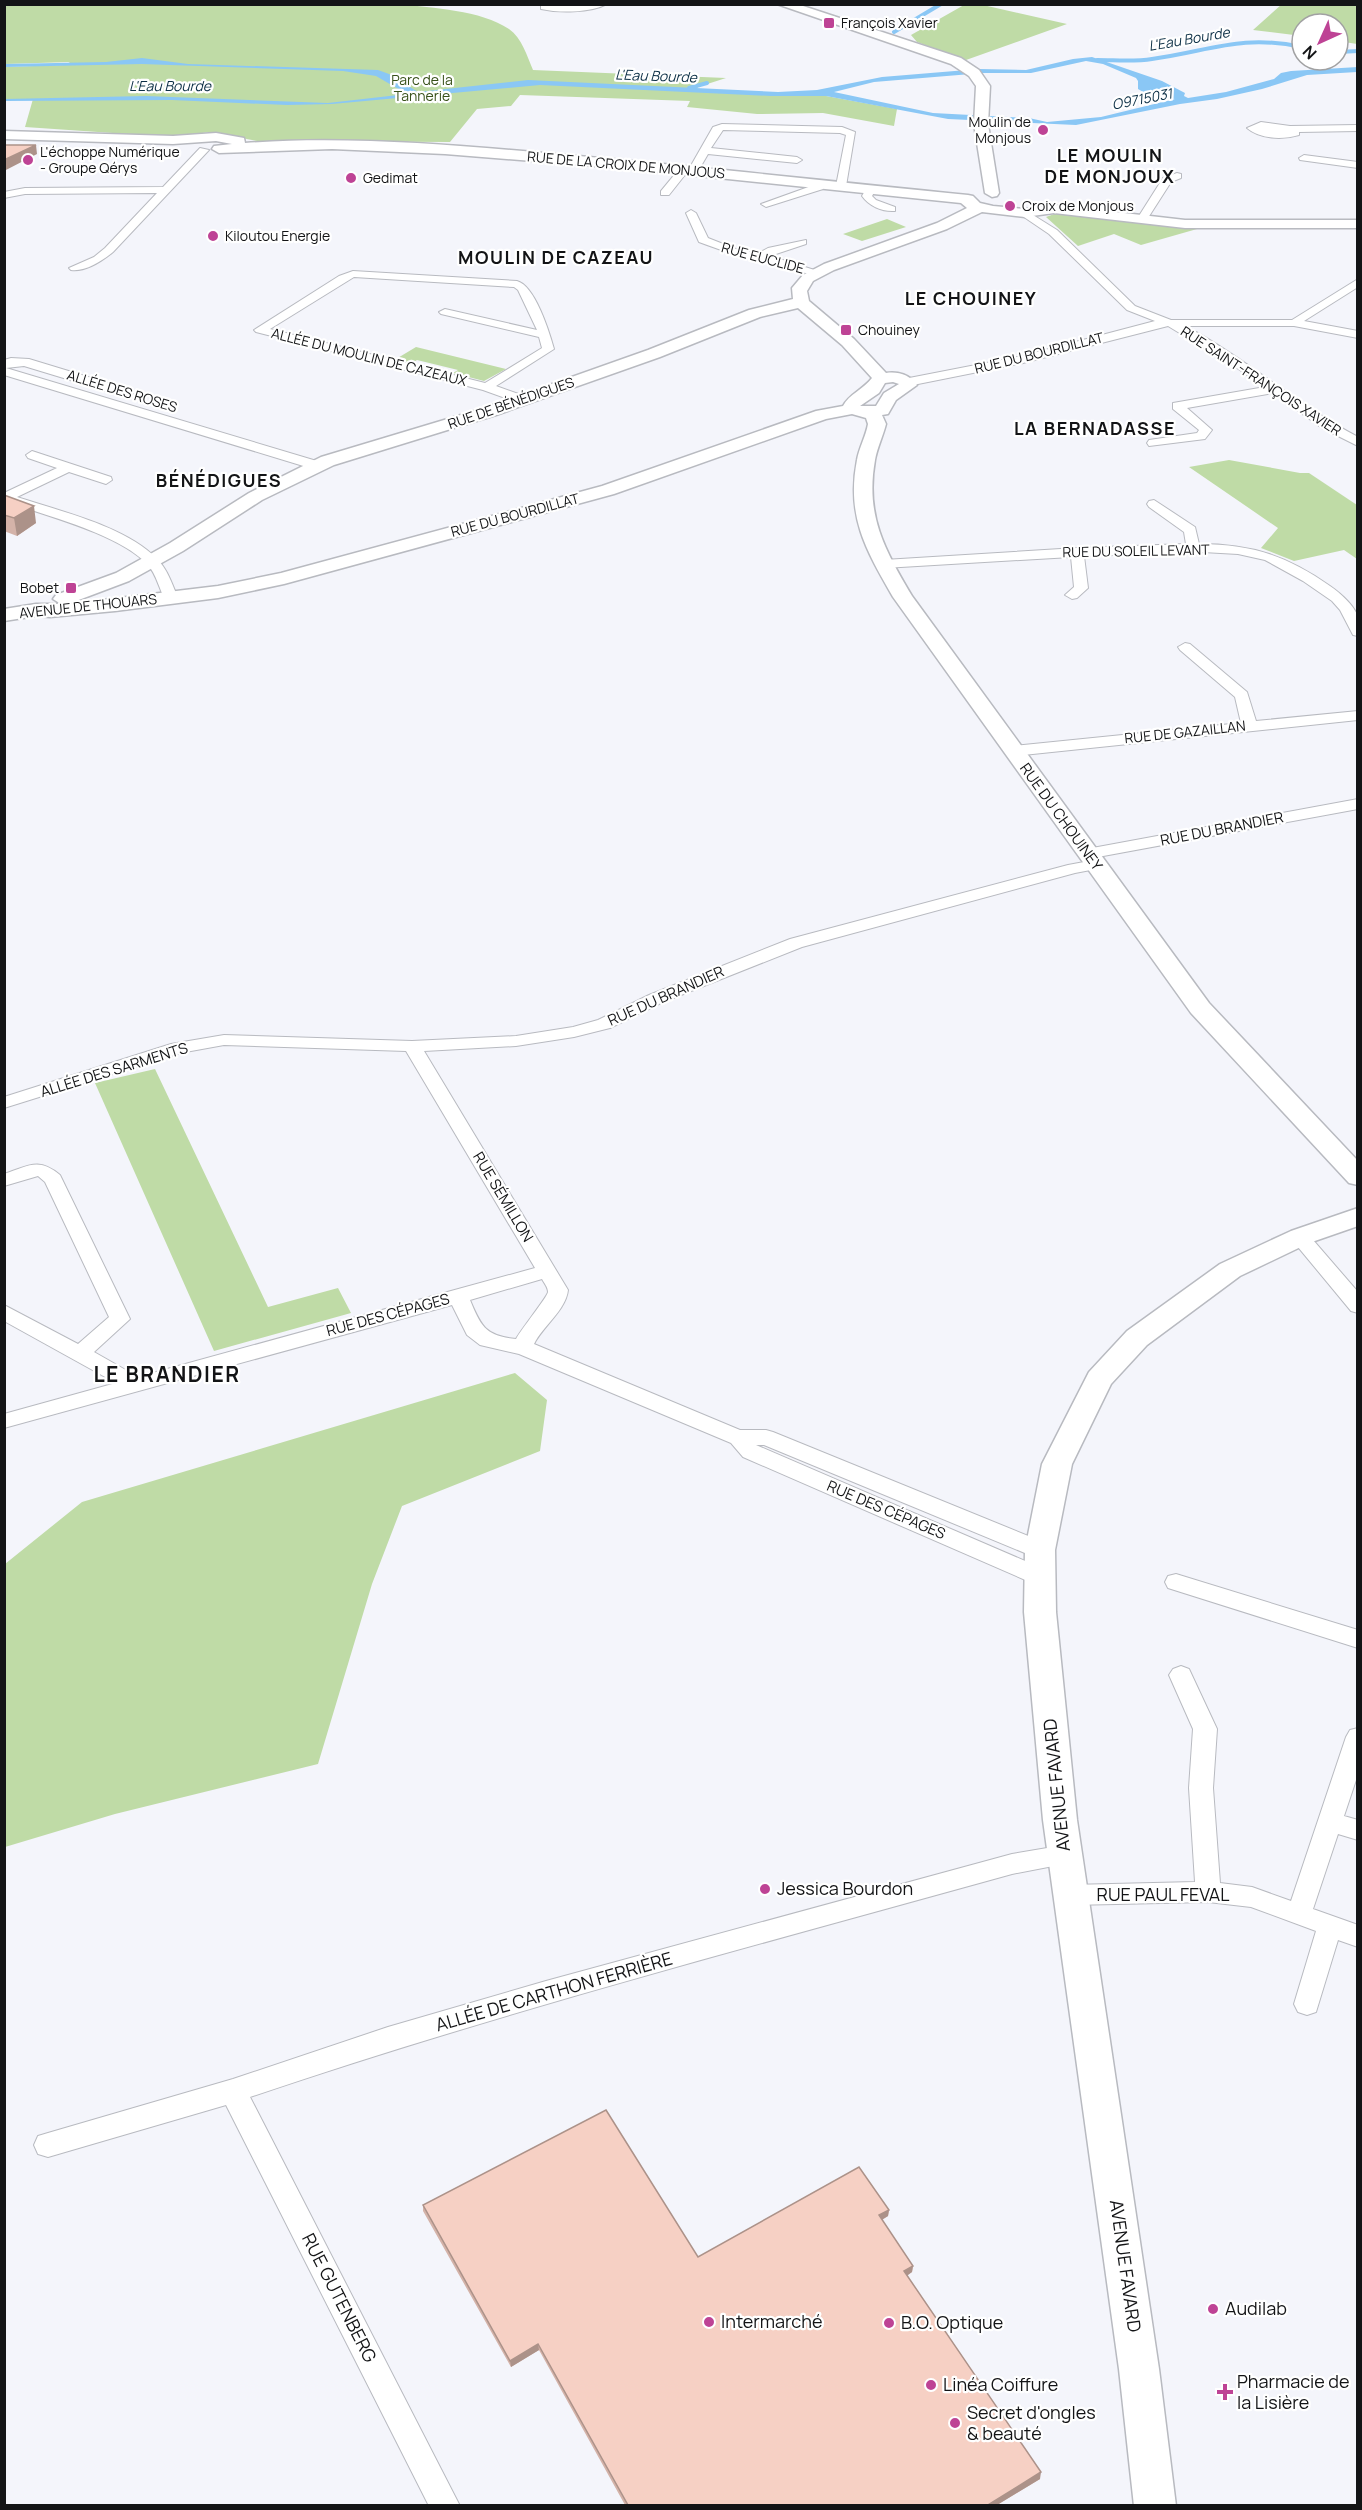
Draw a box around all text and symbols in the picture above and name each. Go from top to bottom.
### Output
north arrow [1290,12,1350,72]
place label: François Xavier [841,13,938,32]
marker: François Xavier [822,16,836,30]
water label: L'Eau Bourde [1147,22,1232,55]
text: N [1298,41,1321,64]
water label: L'Eau Bourde [615,65,698,86]
park label: Parc de la Tannerie [391,70,453,105]
water label: L'Eau Bourde [129,76,212,95]
water label: O9715031 [1110,83,1175,114]
place label: Moulin de Monjous [969,112,1031,147]
marker: Moulin de Monjous [1036,123,1050,137]
place label: L'échoppe Numérique - Groupe Qérys [40,142,180,177]
district label: LE MOULIN DE MONJOUX [1045,143,1175,188]
street label: RUE DE LA CROIX DE MONJOUS [526,146,726,183]
marker: L'échoppe Numérique - Groupe Qérys [21,153,35,167]
place label: Gedimat [363,168,418,187]
marker: Gedimat [344,171,358,185]
place label: Croix de Monjous [1022,196,1134,215]
marker: Croix de Monjous [1003,199,1017,213]
place label: Kiloutou Energie [225,226,330,245]
marker: Kiloutou Energie [206,229,220,243]
street label: RUE EUCLIDE [720,237,807,278]
district label: MOULIN DE CAZEAU [458,245,654,269]
district label: LE CHOUINEY [905,286,1037,310]
place label: Chouiney [858,320,921,339]
street label: RUE SAINT-FRANÇOIS XAVIER [1177,321,1345,440]
street label: ALLÉE DU MOULIN DE CAZEAUX [269,323,469,390]
marker: Chouiney [839,323,853,337]
street label: RUE DU BOURDILLAT [972,327,1106,378]
street label: ALLÉE DES ROSES [65,365,180,416]
street label: RUE DE BÉNÉDIGUES [445,372,577,433]
district label: LA BERNADASSE [1014,416,1176,440]
district label: BÉNÉDIGUES [156,468,282,492]
street label: RUE DU BOURDILLAT [449,488,582,541]
street label: RUE DU SOLEIL LEVANT [1062,540,1210,561]
place label: Bobet [20,578,59,597]
marker: Bobet [64,581,78,595]
street label: AVENUE DE THOUARS [18,589,158,622]
street label: RUE DE GAZAILLAN [1124,716,1246,747]
street label: RUE DU CHOUINEY [1015,759,1108,875]
street label: RUE DU BRANDIER [1158,806,1285,851]
street label: RUE DU BRANDIER [604,960,727,1031]
street label: ALLÉE DES SARMENTS [38,1037,190,1102]
street label: RUE SÉMILLON [468,1148,539,1246]
street label: RUE DES CÉPAGES [324,1288,452,1341]
district label: LE BRANDIER [93,1360,241,1388]
street label: RUE DES CÉPAGES [824,1475,949,1544]
street label: AVENUE FAVARD [1037,1717,1075,1853]
place label: Jessica Bourdon [777,1876,913,1900]
marker: Jessica Bourdon [758,1882,772,1896]
street label: RUE PAUL FEVAL [1097,1882,1229,1906]
street label: ALLÉE DE CARTHON FERRIÈRE [433,1946,675,2036]
street label: AVENUE FAVARD [1105,2198,1147,2334]
street label: RUE GUTENBERG [297,2229,383,2366]
place label: Audilab [1225,2296,1287,2320]
marker: Audilab [1206,2302,1220,2316]
place label: Intermarché [721,2309,823,2333]
place label: B.O. Optique [901,2310,1003,2334]
marker: Intermarché [702,2315,716,2329]
marker: B.O. Optique [882,2316,896,2330]
place label: Pharmacie de la Lisière [1237,2369,1350,2414]
place label: Linéa Coiffure [943,2372,1058,2396]
marker: Linéa Coiffure [924,2378,938,2392]
marker: Pharmacie de la Lisière [1218,2385,1232,2399]
place label: Secret d'ongles & beauté [967,2400,1096,2445]
marker: Secret d'ongles & beauté [948,2416,962,2430]

